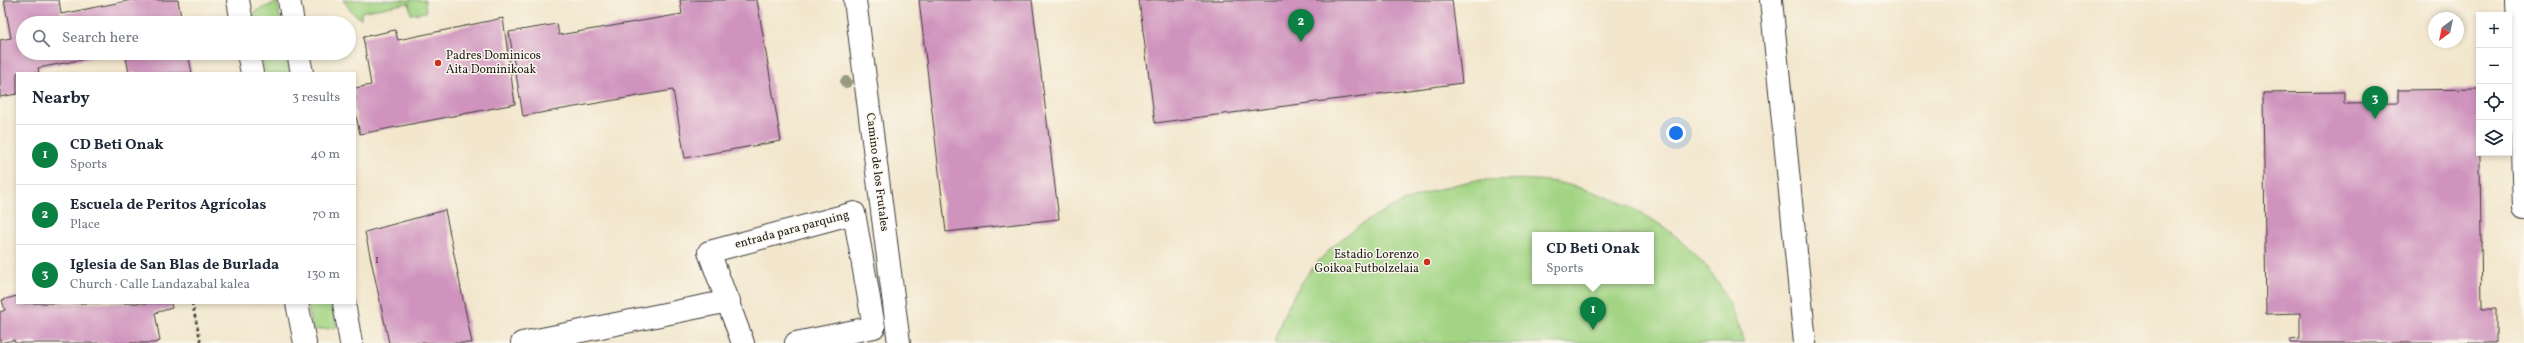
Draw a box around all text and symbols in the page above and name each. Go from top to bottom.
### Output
pin: 2 [1288,9,1314,42]
north arrow [2428,12,2464,48]
map controls [2476,12,2512,156]
button: + [2476,12,2512,48]
search box [16,16,356,60]
icon: search [30,27,52,49]
text: Search here [62,28,139,49]
place label: Padres Dominicos Aita Dominikoak [446,48,541,78]
button: − [2476,48,2512,84]
marker: Padres Dominicos Aita Dominikoak [433,58,443,68]
button: locate [2476,84,2512,120]
pin: 3 [2362,86,2388,119]
text: Nearby [32,87,90,110]
text: 3 results [292,89,340,107]
street label: Camino de los Frutales [862,112,892,232]
button: layers [2476,120,2512,156]
your location [1666,123,1686,143]
text: CD Beti Onak [70,135,164,156]
text: 1 [42,146,48,164]
text: 40 m [311,146,340,164]
text: Sports [70,156,107,174]
text: Escuela de Peritos Agrícolas [70,195,266,216]
text: 2 [42,206,48,224]
text: 70 m [312,206,340,224]
street label: entrada para parquing [733,207,851,253]
text: Place [70,216,100,234]
popup [1532,232,1654,284]
text: CD Beti Onak [1546,239,1640,260]
place label: Estadio Lorenzo Goikoa Futbolzelaia [1314,247,1419,277]
house number: 1 [375,253,379,267]
text: Iglesia de San Blas de Burlada [70,255,279,276]
marker: Estadio Lorenzo Goikoa Futbolzelaia [1422,257,1432,267]
text: Sports [1546,260,1583,278]
text: 3 [42,266,48,284]
text: 130 m [307,266,340,284]
text: Church · Calle Landazabal kalea [70,276,250,294]
pin: 1 [1580,297,1606,330]

